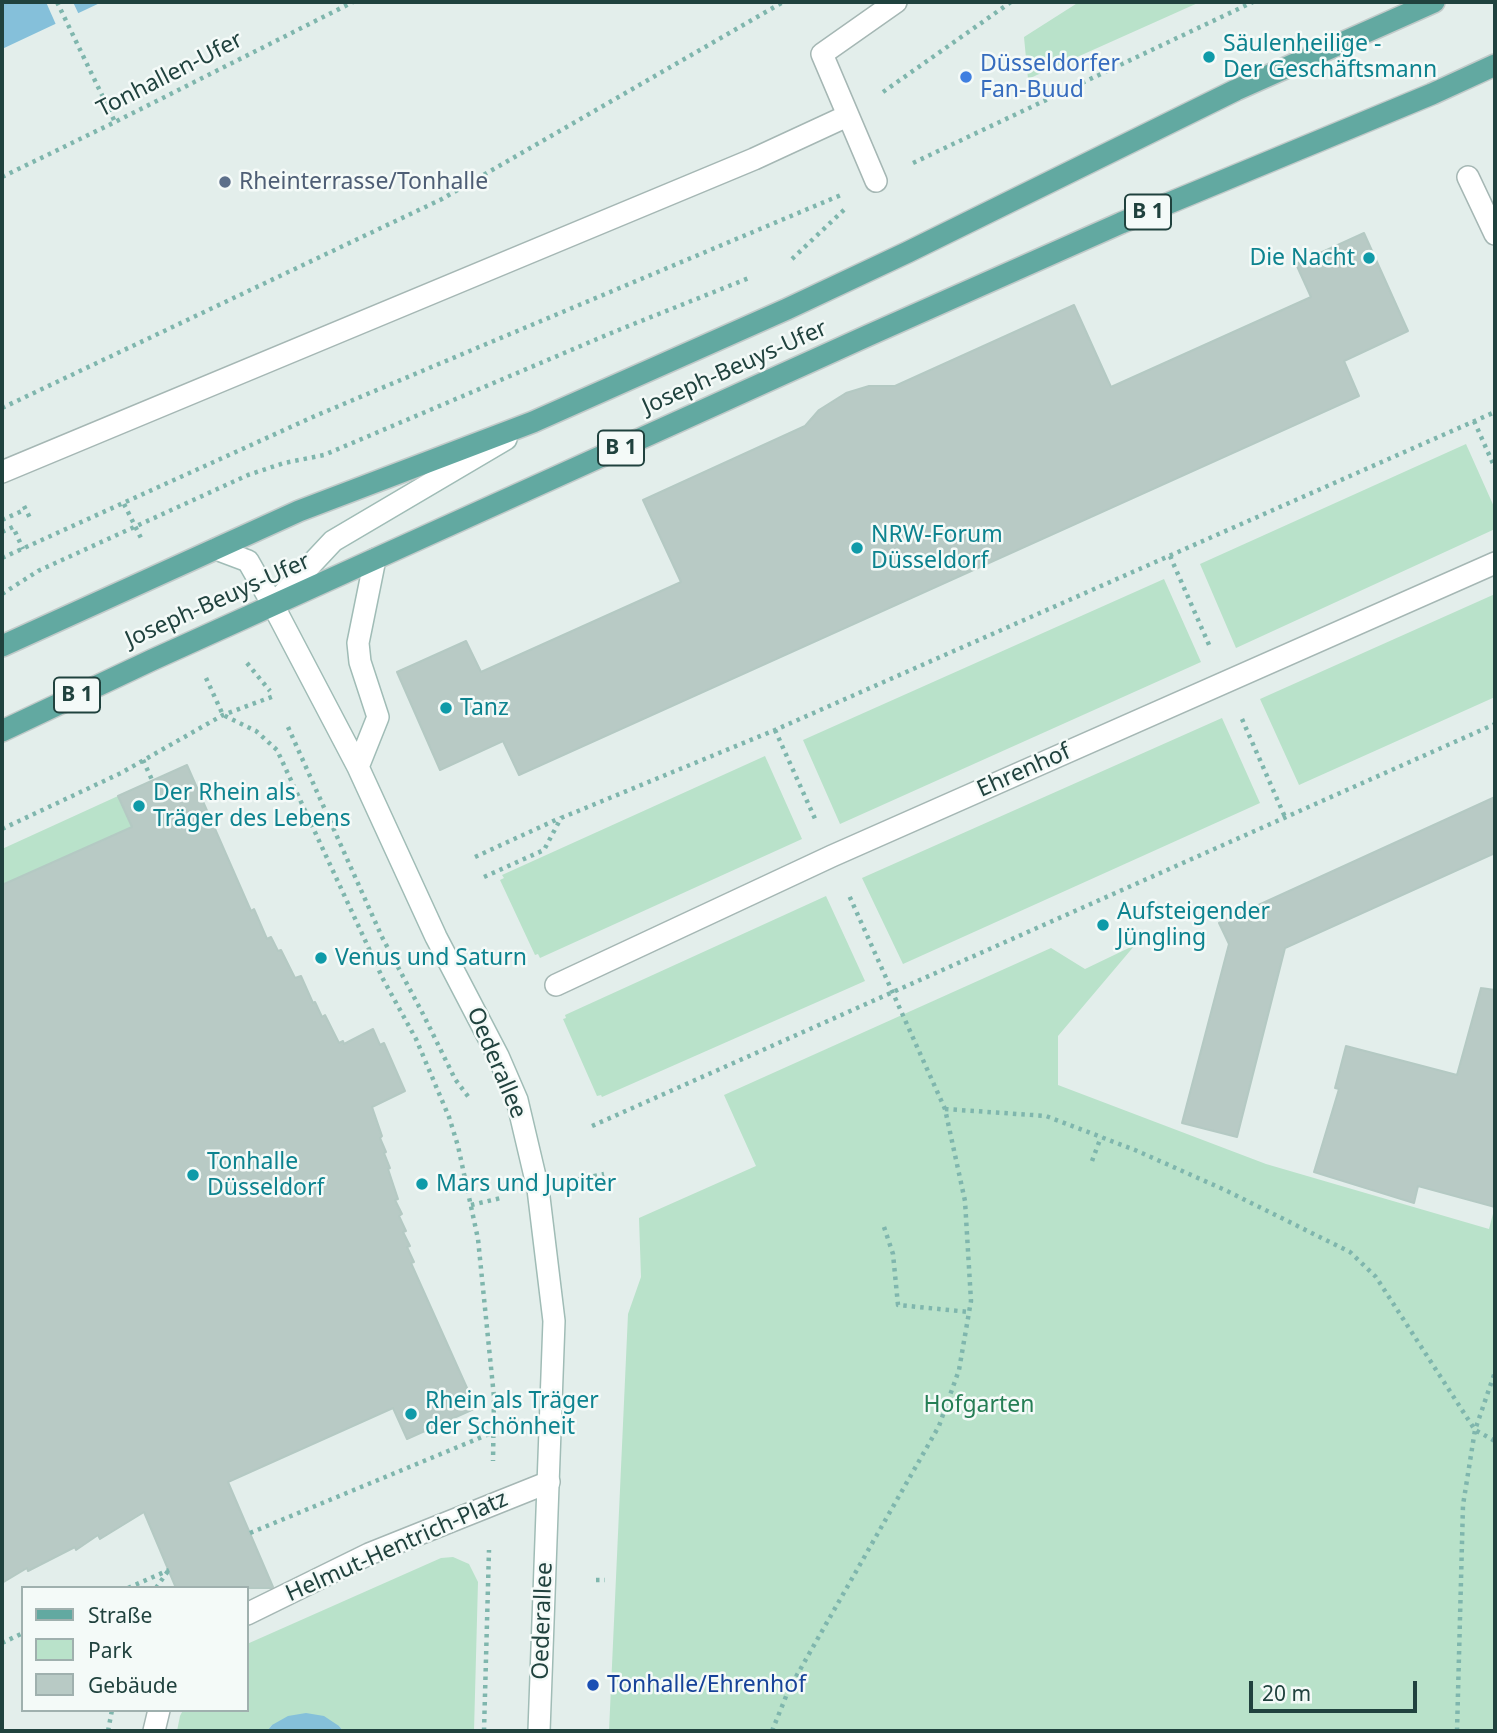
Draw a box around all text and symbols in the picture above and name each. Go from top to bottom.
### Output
street label: Tonhallen-Ufer [92,26,248,124]
place label: Säulenheilige - Der Geschäftsmann [1223,30,1437,84]
marker: Säulenheilige - Der Geschäftsmann [1201,49,1217,65]
place label: Düsseldorfer Fan-Buud [980,50,1120,104]
marker: Düsseldorfer Fan-Buud [958,69,974,85]
place label: Rheinterrasse/Tonhalle [239,168,488,196]
marker: Rheinterrasse/Tonhalle [217,174,233,190]
road number: B 1 [1125,194,1171,230]
place label: Die Nacht [1249,244,1355,272]
marker: Die Nacht [1361,250,1377,266]
street label: Joseph-Beuys-Ufer [638,315,832,421]
road number: B 1 [598,430,644,466]
place label: NRW-Forum Düsseldorf [871,521,1003,575]
marker: NRW-Forum Düsseldorf [849,540,865,556]
street label: Joseph-Beuys-Ufer [121,548,315,654]
road number: B 1 [54,678,100,712]
place label: Tanz [460,694,509,722]
marker: Tanz [438,700,454,716]
street label: Ehrenhof [973,738,1075,804]
place label: Der Rhein als Träger des Lebens [153,779,351,833]
marker: Der Rhein als Träger des Lebens [131,798,147,814]
place label: Aufsteigender Jüngling [1117,898,1270,952]
marker: Aufsteigender Jüngling [1095,917,1111,933]
place label: Venus und Saturn [335,944,527,972]
marker: Venus und Saturn [313,950,329,966]
street label: Oederallee [460,1003,532,1123]
place label: Tonhalle Düsseldorf [207,1148,324,1202]
marker: Tonhalle Düsseldorf [185,1167,201,1183]
place label: Mars und Jupiter [436,1170,616,1198]
marker: Mars und Jupiter [414,1176,430,1192]
place label: Rhein als Träger der Schönheit [425,1387,599,1441]
park label: Hofgarten [924,1391,1034,1419]
marker: Rhein als Träger der Schönheit [403,1406,419,1422]
street label: Helmut-Hentrich-Platz [282,1486,512,1608]
street label: Oederallee [527,1562,559,1680]
legend [21,1586,248,1712]
text: Straße [88,1601,152,1629]
text: Park [88,1636,132,1664]
scale bar [1252,1666,1420,1710]
text: Gebäude [88,1671,178,1699]
place label: Tonhalle/Ehrenhof [607,1671,806,1699]
marker: Tonhalle/Ehrenhof [585,1677,601,1693]
text: 20 m [1262,1679,1311,1707]

